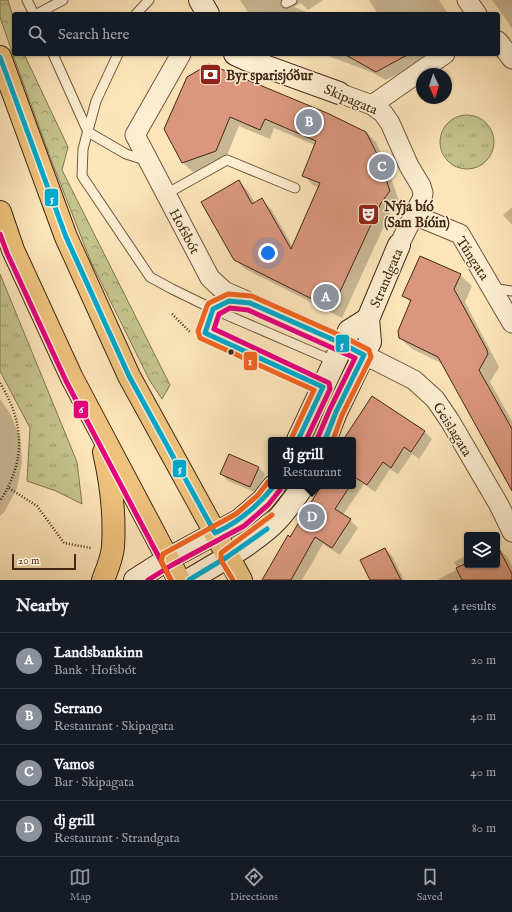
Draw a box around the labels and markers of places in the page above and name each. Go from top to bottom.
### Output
bank icon: Byr sparisjóður [198,62,224,88]
place label: Byr sparisjóður [226,67,314,85]
pin: B [296,107,322,137]
pin: C [369,152,395,182]
place label: Nýja bíó (Sam Bíóin) [383,198,450,232]
theatre icon: Nýja bíó (Sam Bíóin) [356,201,382,227]
pin: A [313,282,339,312]
unlabelled marker [226,347,236,357]
pin: D [299,502,325,532]

